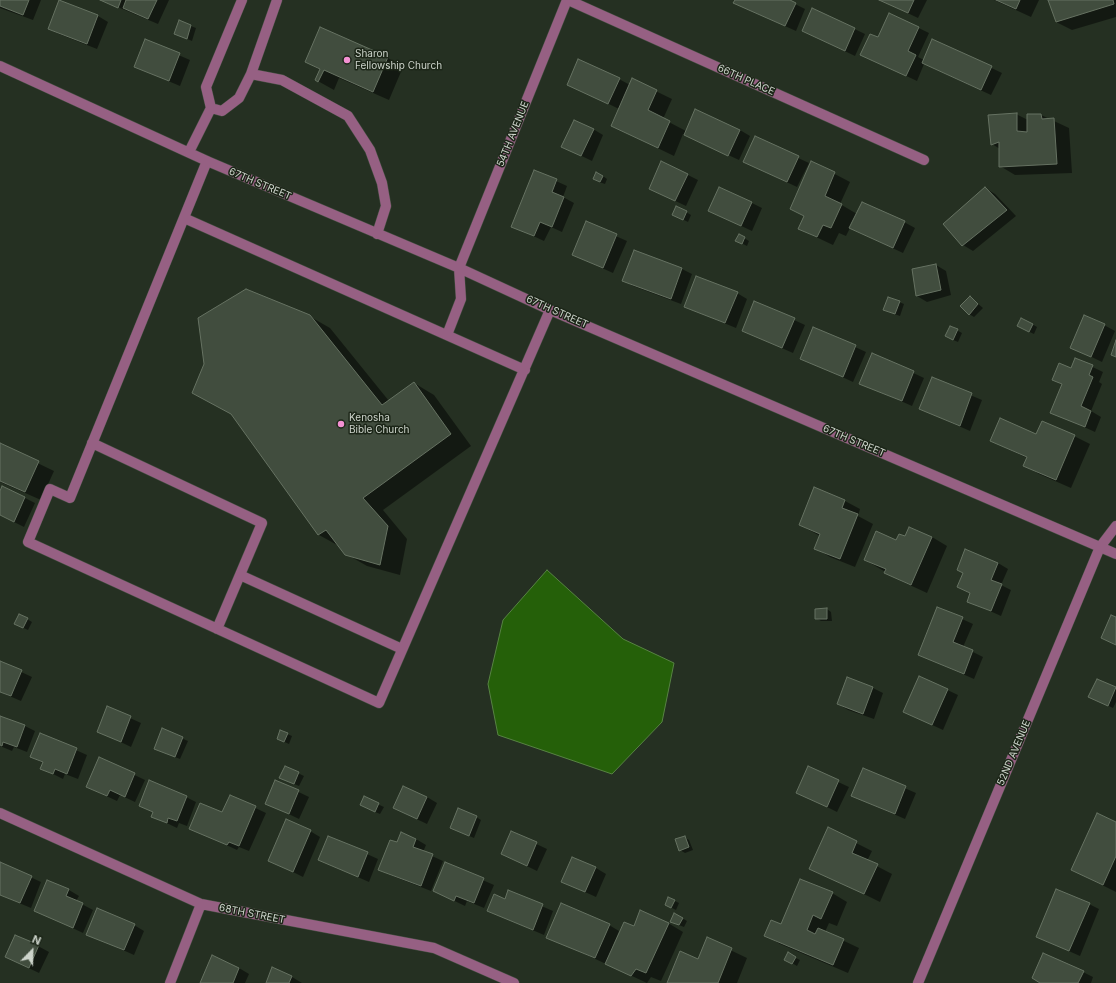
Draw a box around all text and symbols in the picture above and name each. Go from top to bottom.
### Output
place label: Sharon Fellowship Church [355,48,442,72]
marker: Sharon Fellowship Church [342,55,352,65]
street label: 66TH PLACE [716,62,776,98]
street label: 54TH AVENUE [494,100,532,168]
street label: 67TH STREET [227,166,293,202]
street label: 67TH STREET [524,293,590,331]
place label: Kenosha Bible Church [349,412,410,436]
marker: Kenosha Bible Church [336,419,346,429]
street label: 67TH STREET [821,423,887,459]
street label: 52ND AVENUE [995,719,1033,787]
street label: 68TH STREET [218,902,286,926]
north arrow [12,931,52,971]
text: N [30,932,43,948]

